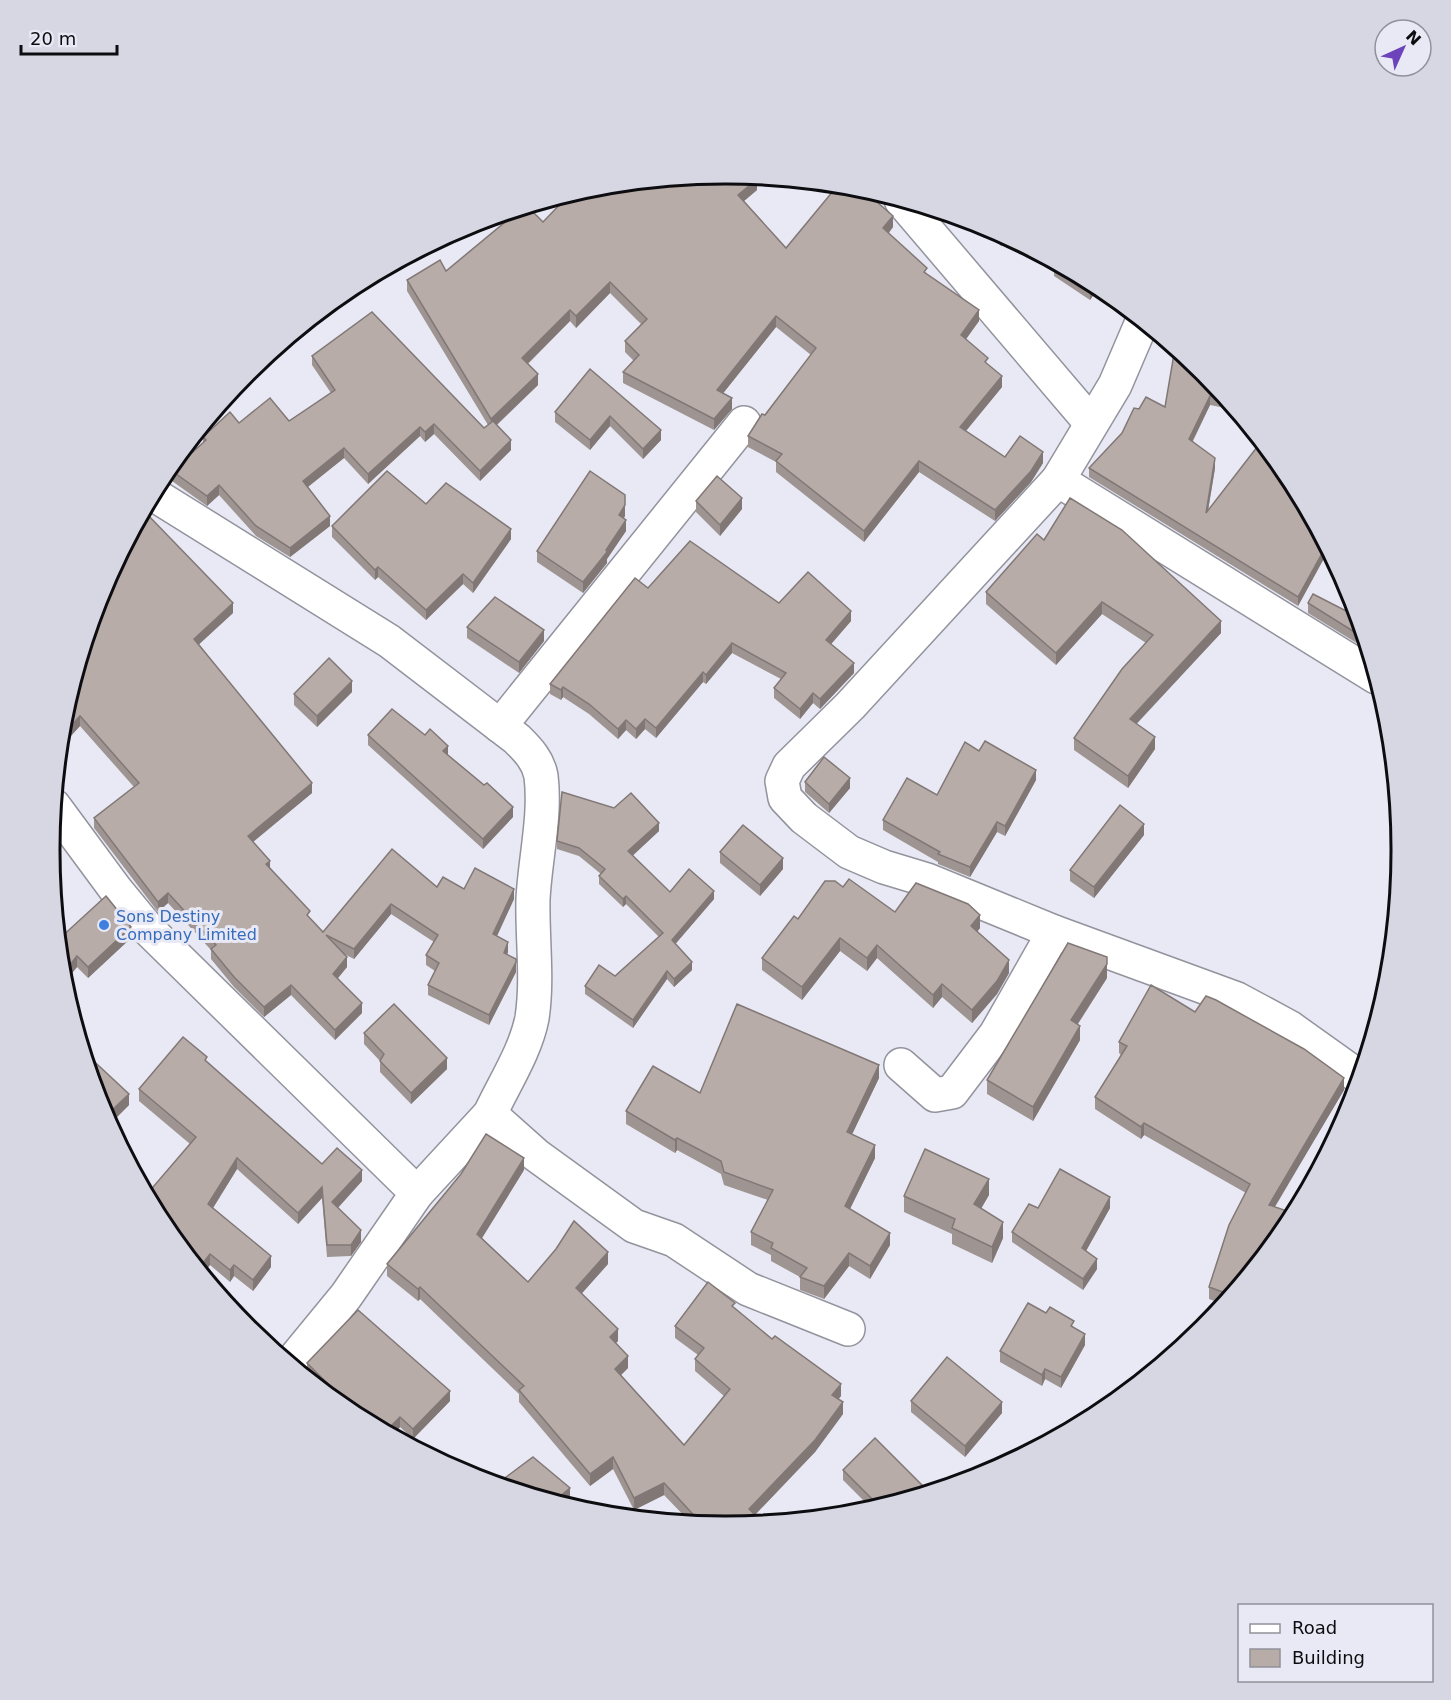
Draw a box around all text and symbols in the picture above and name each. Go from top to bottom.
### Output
scale bar [21,18,117,56]
north arrow [1373,18,1433,78]
text: N [1402,26,1425,49]
text: 20 m [30,28,76,49]
place label: Sons Destiny Company Limited [116,907,257,944]
marker: Sons Destiny Company Limited [97,918,111,932]
legend [1238,1604,1433,1682]
text: Road [1292,1617,1337,1638]
text: Building [1292,1647,1365,1668]

